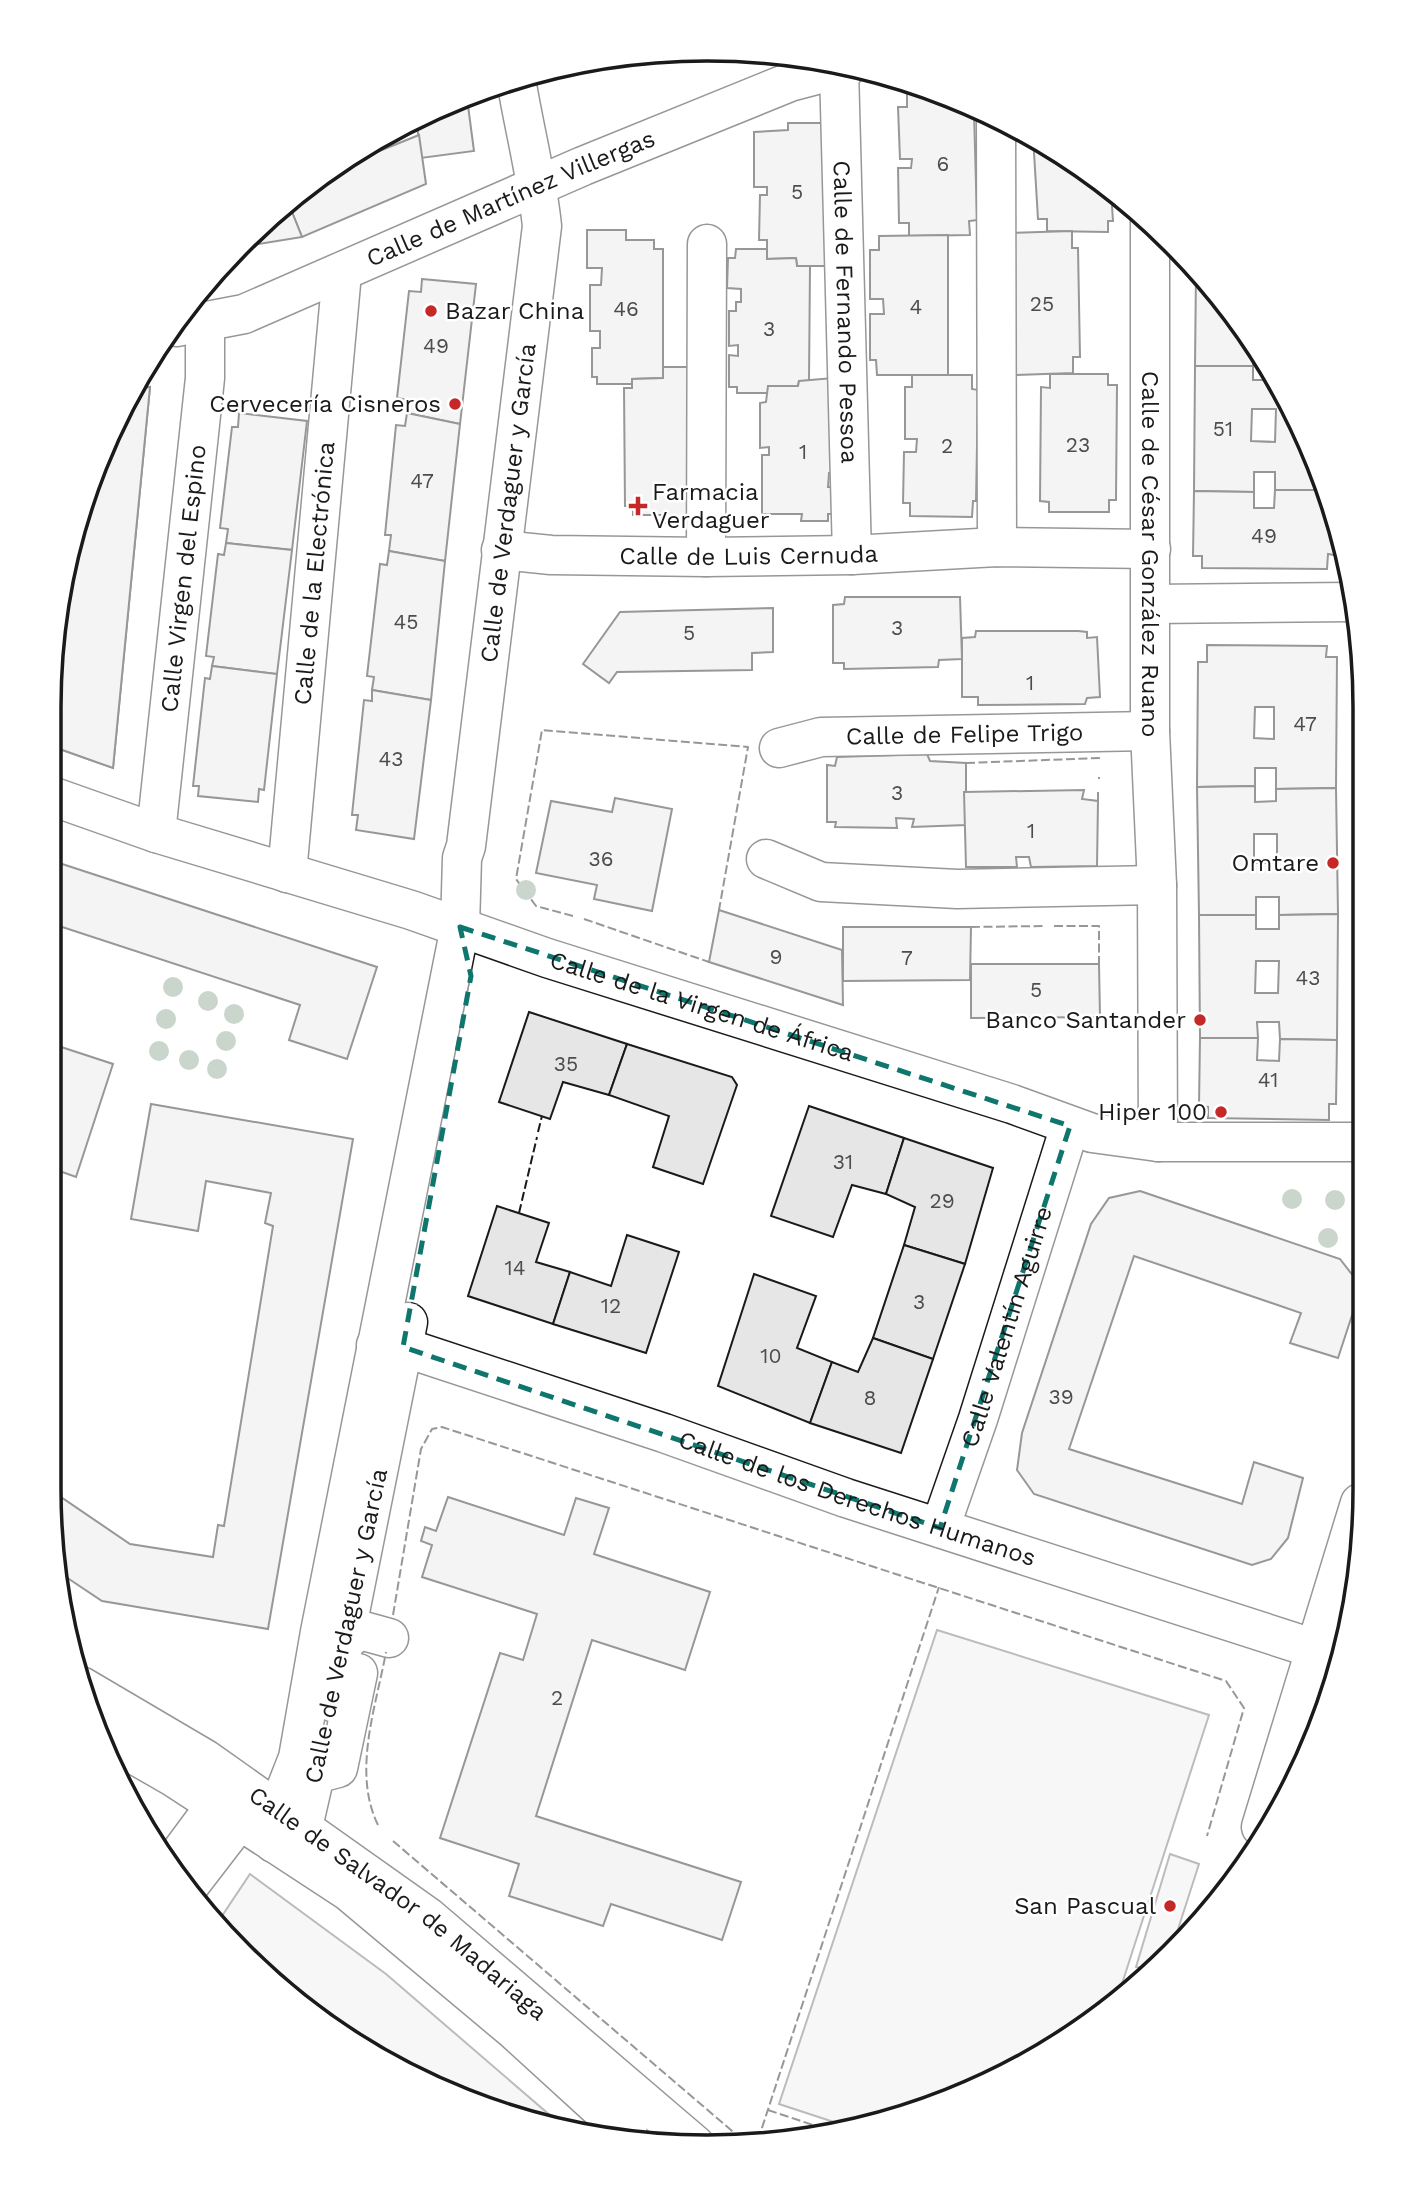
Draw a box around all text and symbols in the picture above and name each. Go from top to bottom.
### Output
street label: Calle de Martínez Villergas [362,124,659,273]
house number: 6 [937,151,949,176]
street label: Calle de Fernando Pessoa [827,160,864,464]
house number: 5 [791,179,803,204]
house number: 25 [1030,291,1054,316]
house number: 4 [910,294,922,319]
house number: 46 [613,296,639,321]
place label: Bazar China [445,297,584,325]
marker: Bazar China [423,303,439,319]
house number: 3 [763,316,775,341]
house number: 49 [423,333,449,358]
street label: Calle de Verdaguer y García [475,342,542,664]
street label: Calle de César González Ruano [1136,371,1164,737]
place label: Cervecería Cisneros [209,390,441,418]
marker: Cervecería Cisneros [447,396,463,412]
house number: 51 [1213,416,1233,441]
house number: 23 [1066,432,1090,457]
house number: 2 [941,433,953,458]
house number: 1 [799,439,807,464]
street label: Calle de la Electrónica [288,440,340,706]
street label: Calle Virgen del Espino [155,443,212,714]
house number: 47 [410,468,434,493]
place label: Farmacia Verdaguer [652,478,770,534]
marker: Farmacia Verdaguer [630,498,646,514]
house number: 49 [1251,523,1277,548]
street label: Calle de Luis Cernuda [619,540,879,571]
house number: 45 [393,609,419,634]
house number: 3 [891,615,903,640]
house number: 5 [683,620,695,645]
house number: 1 [1026,670,1034,695]
house number: 47 [1293,711,1317,736]
street label: Calle de Felipe Trigo [846,718,1084,751]
house number: 43 [378,746,404,771]
house number: 3 [891,780,903,805]
house number: 1 [1027,818,1035,843]
house number: 36 [588,846,614,871]
place label: Omtare [1232,849,1319,877]
marker: Omtare [1325,855,1341,871]
house number: 9 [770,944,782,969]
house number: 7 [901,945,913,970]
street label: Calle de la Virgen de África [547,946,857,1067]
house number: 43 [1295,965,1321,990]
house number: 5 [1030,977,1042,1002]
place label: Banco Santander [985,1006,1186,1034]
marker: Banco Santander [1192,1012,1208,1028]
house number: 35 [554,1051,578,1076]
house number: 41 [1258,1067,1278,1092]
place label: Hiper 100 [1098,1098,1207,1126]
marker: Hiper 100 [1213,1104,1229,1120]
house number: 31 [833,1149,853,1174]
house number: 29 [929,1188,955,1213]
street label: Calle Valentín Aguirre [955,1203,1058,1451]
house number: 14 [504,1255,526,1280]
house number: 3 [913,1289,925,1314]
house number: 12 [601,1293,621,1318]
house number: 10 [760,1343,782,1368]
house number: 39 [1048,1384,1074,1409]
house number: 8 [864,1385,876,1410]
street label: Calle de los Derechos Humanos [675,1425,1039,1572]
street label: Calle de Verdaguer y García [299,1466,393,1786]
house number: 2 [551,1685,563,1710]
street label: Calle de Salvador de Madariaga [243,1781,553,2026]
place label: San Pascual [1014,1892,1157,1920]
marker: San Pascual [1162,1898,1178,1914]

